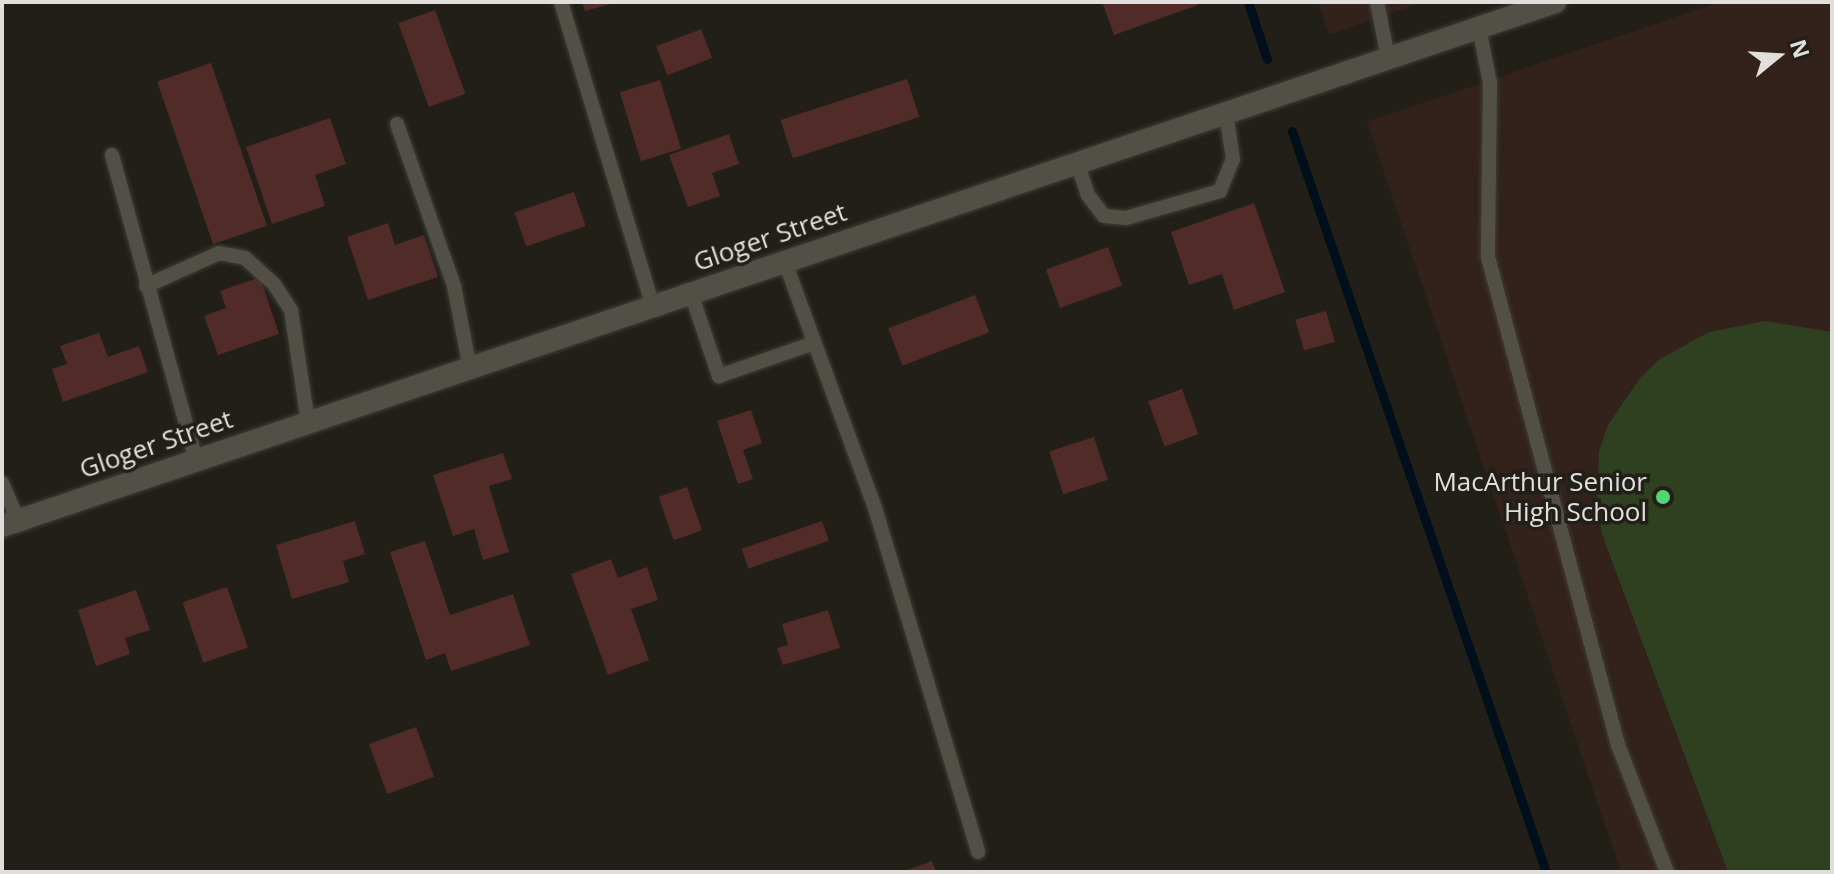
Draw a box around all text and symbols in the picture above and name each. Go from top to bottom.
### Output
north arrow [1738,16,1818,96]
text: N [1784,35,1818,62]
street label: Gloger Street [689,196,851,278]
street label: Gloger Street [75,403,237,485]
place label: MacArthur Senior High School [1433,466,1647,528]
marker: MacArthur Senior High School [1654,488,1672,506]

